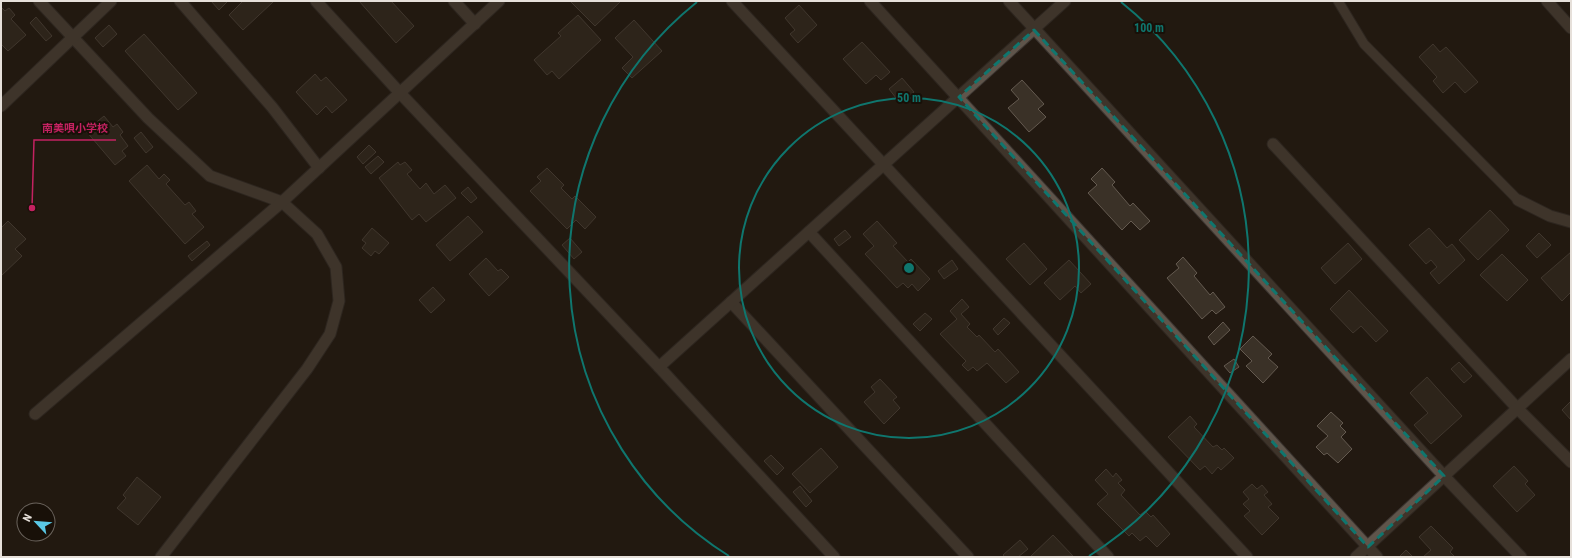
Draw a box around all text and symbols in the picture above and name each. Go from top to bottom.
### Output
text: 100 m [1134,21,1164,35]
text: 50 m [897,91,921,105]
callout: 南美唄小学校 [34,117,116,140]
text: 南美唄小学校 [42,122,108,135]
centre of rings [902,261,916,275]
north arrow [16,502,56,542]
text: N [20,512,35,524]

